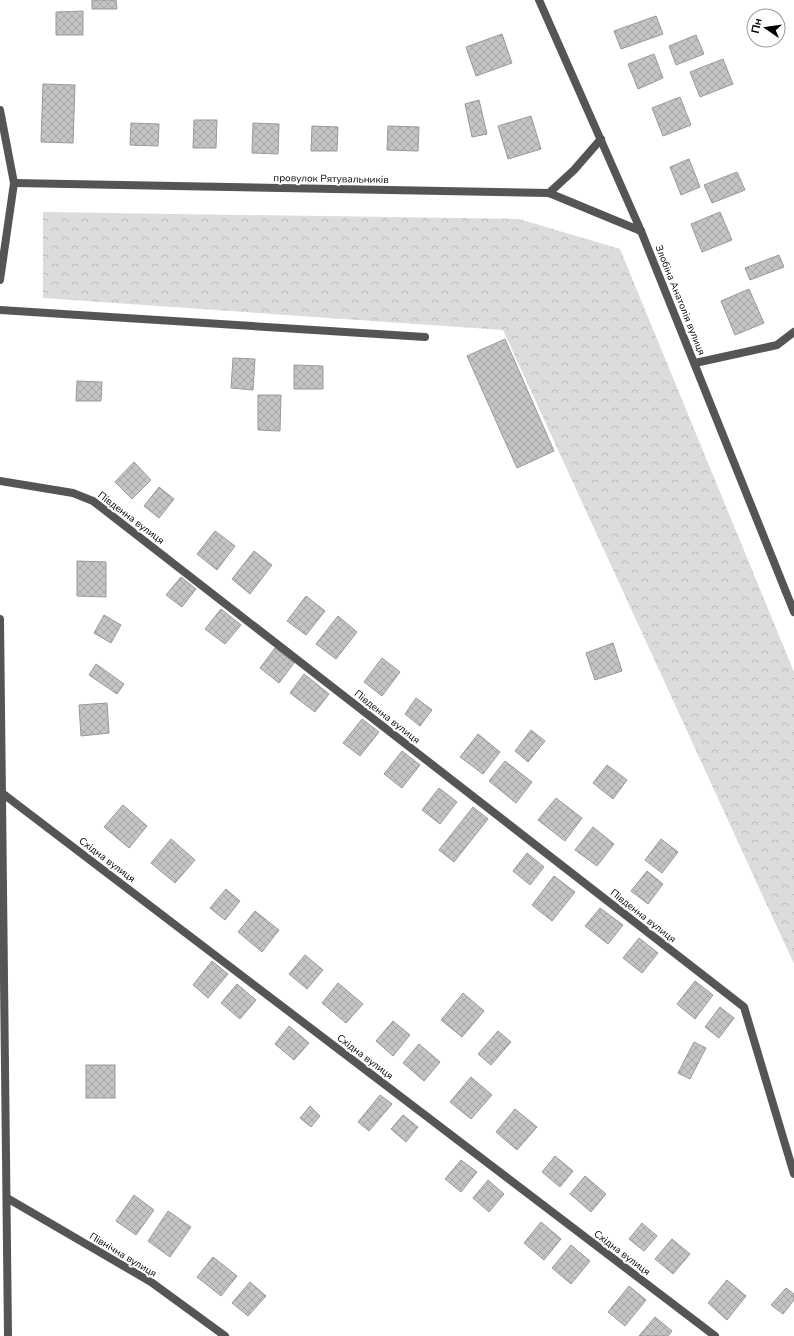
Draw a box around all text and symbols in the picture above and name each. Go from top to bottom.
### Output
north arrow [746,8,786,48]
text: Пн [748,17,766,35]
street label: провулок Рятувальників [273,171,389,187]
street label: Злобіна Анатолія вулиця [651,243,709,357]
street label: Південна вулиця [95,488,167,548]
street label: Південна вулиця [351,687,423,747]
street label: Східна вулиця [76,834,138,886]
street label: Південна вулиця [607,886,679,946]
street label: Східна вулиця [334,1031,396,1083]
street label: Східна вулиця [591,1227,653,1279]
street label: Північна вулиця [87,1229,159,1281]

